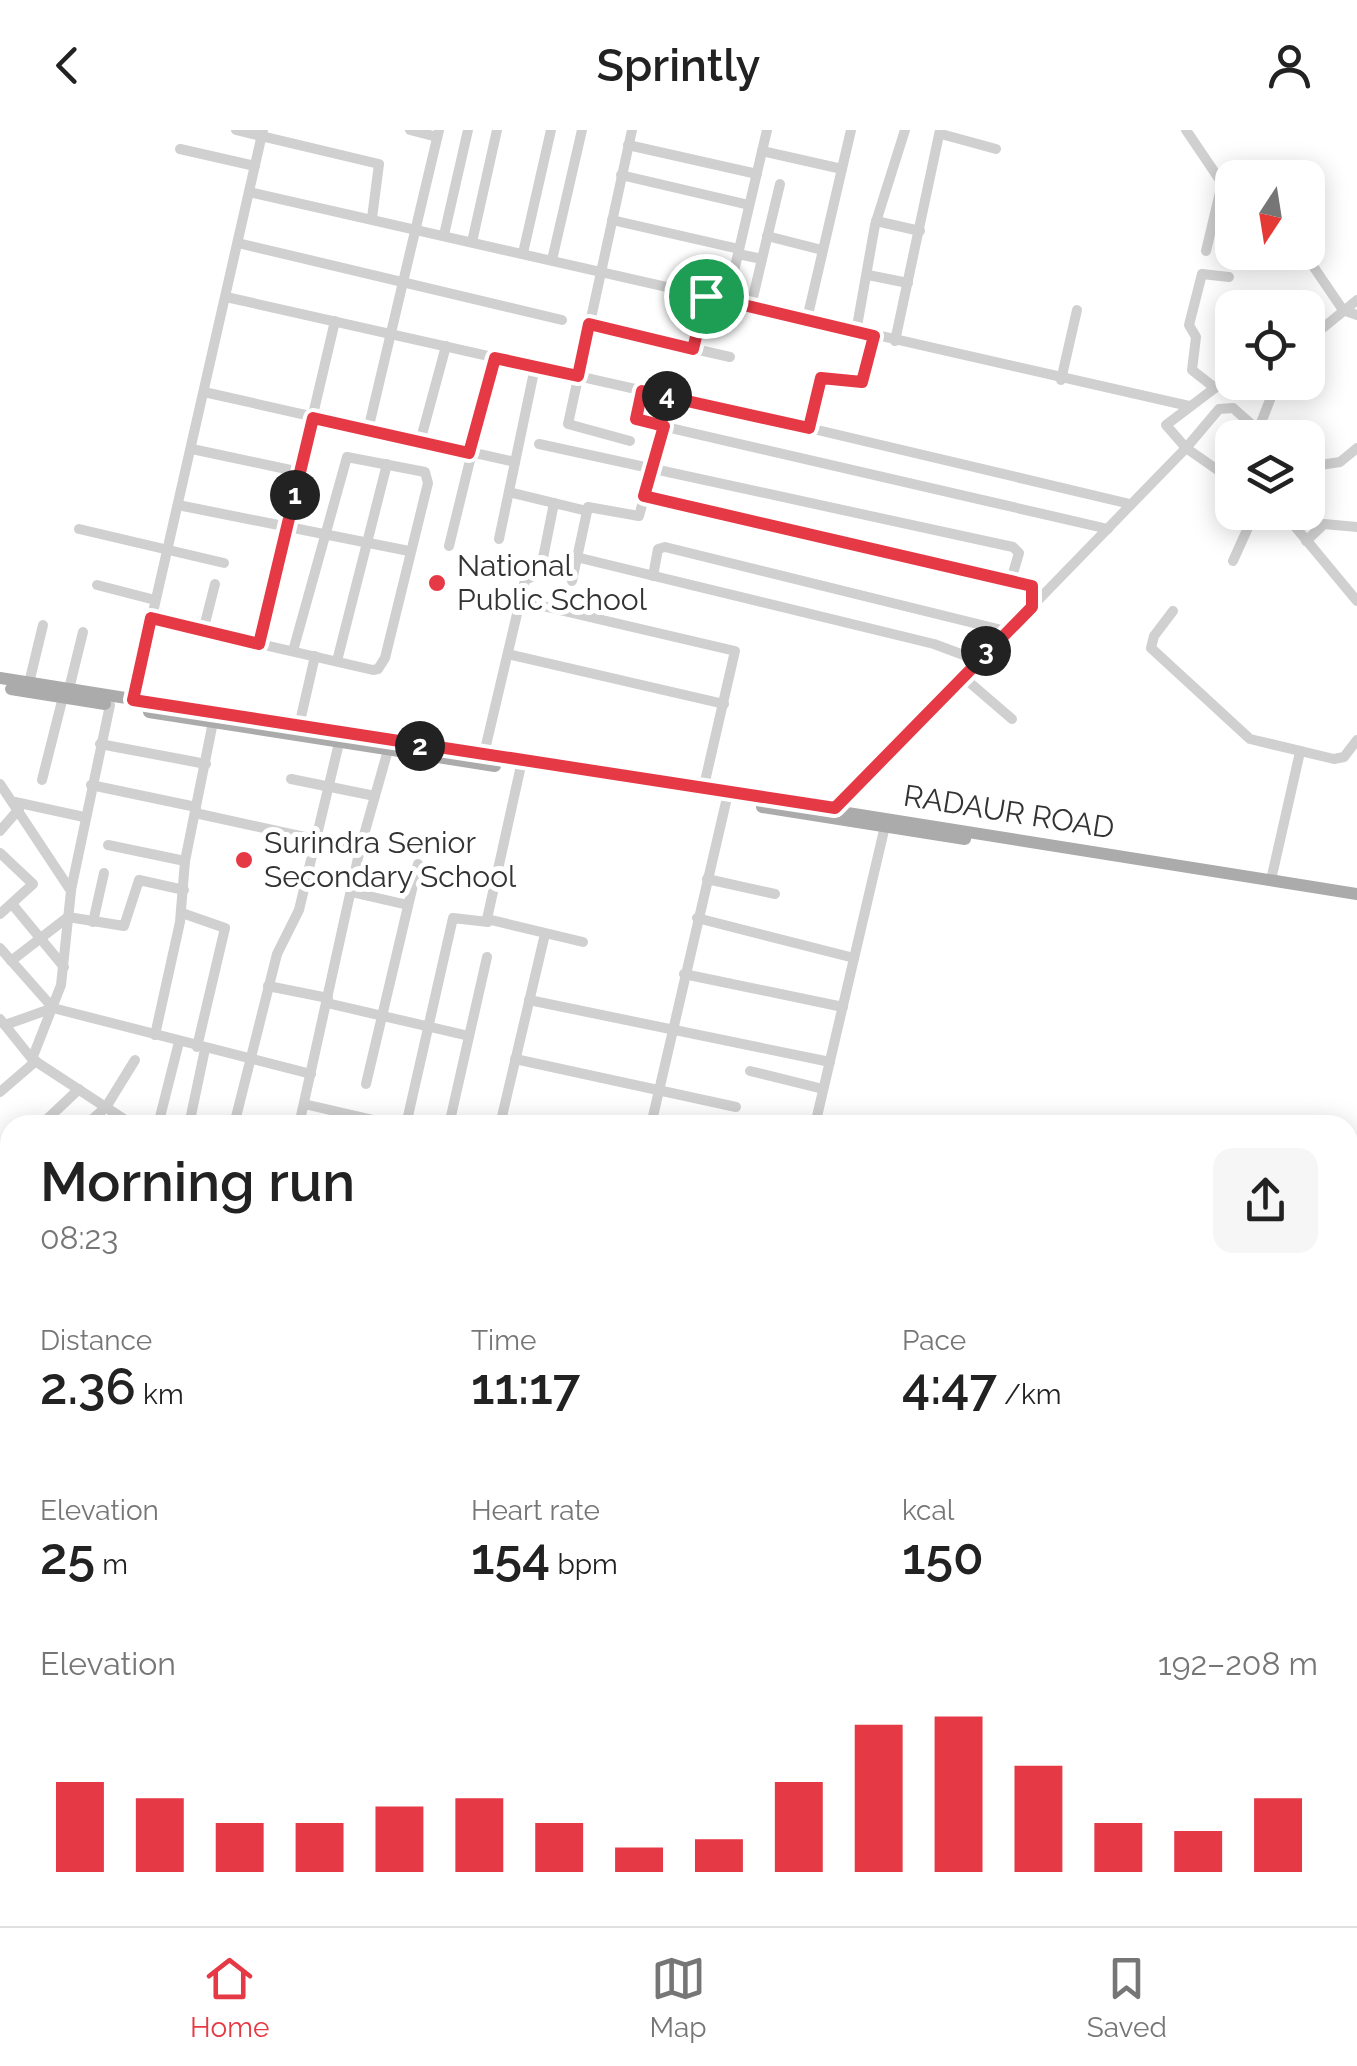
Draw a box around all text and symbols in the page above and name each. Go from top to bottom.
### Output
icon: back [40,38,95,93]
icon: person [1262,38,1317,93]
text: Sprintly [597,39,760,92]
north arrow [1215,160,1325,270]
map controls [1215,160,1325,530]
pin [664,254,749,339]
icon: arrive [679,269,734,324]
button: locate [1215,290,1325,400]
pin: 4 [642,371,692,421]
text: 4 [659,379,675,412]
button: layers [1215,420,1325,530]
pin: 1 [270,470,320,520]
text: 1 [288,478,302,511]
place label: National Public School [457,548,648,617]
marker: National Public School [426,572,448,594]
pin: 3 [961,626,1011,676]
text: 3 [978,634,994,667]
pin: 2 [395,721,445,771]
text: 2 [412,729,428,762]
street label: RADAUR ROAD [901,778,1117,845]
place label: Surindra Senior Secondary School [264,825,517,894]
marker: Surindra Senior Secondary School [233,849,255,871]
button: share [1213,1148,1318,1253]
text: Morning run [40,1149,355,1214]
text: 08:23 [40,1219,118,1256]
text: Distance [40,1324,152,1357]
text: Time [471,1324,536,1357]
text: Pace [902,1324,966,1357]
text: 2.36 [40,1357,136,1416]
text: 11:17 [471,1357,580,1416]
text: 4:47 [902,1357,997,1416]
text: km [136,1378,184,1411]
text: /km [997,1378,1062,1411]
text: Elevation [40,1494,159,1527]
text: Heart rate [471,1494,600,1527]
text: kcal [902,1494,954,1527]
text: 25 [40,1527,95,1586]
text: 154 [471,1527,550,1586]
text: 150 [902,1527,984,1586]
text: m [95,1548,128,1581]
text: bpm [550,1548,618,1581]
text: Elevation [40,1645,176,1682]
text: 192–208 m [1158,1645,1318,1682]
tab: Home [190,1951,269,2044]
tab: Map [650,1951,707,2044]
tab: Saved [1087,1951,1167,2044]

